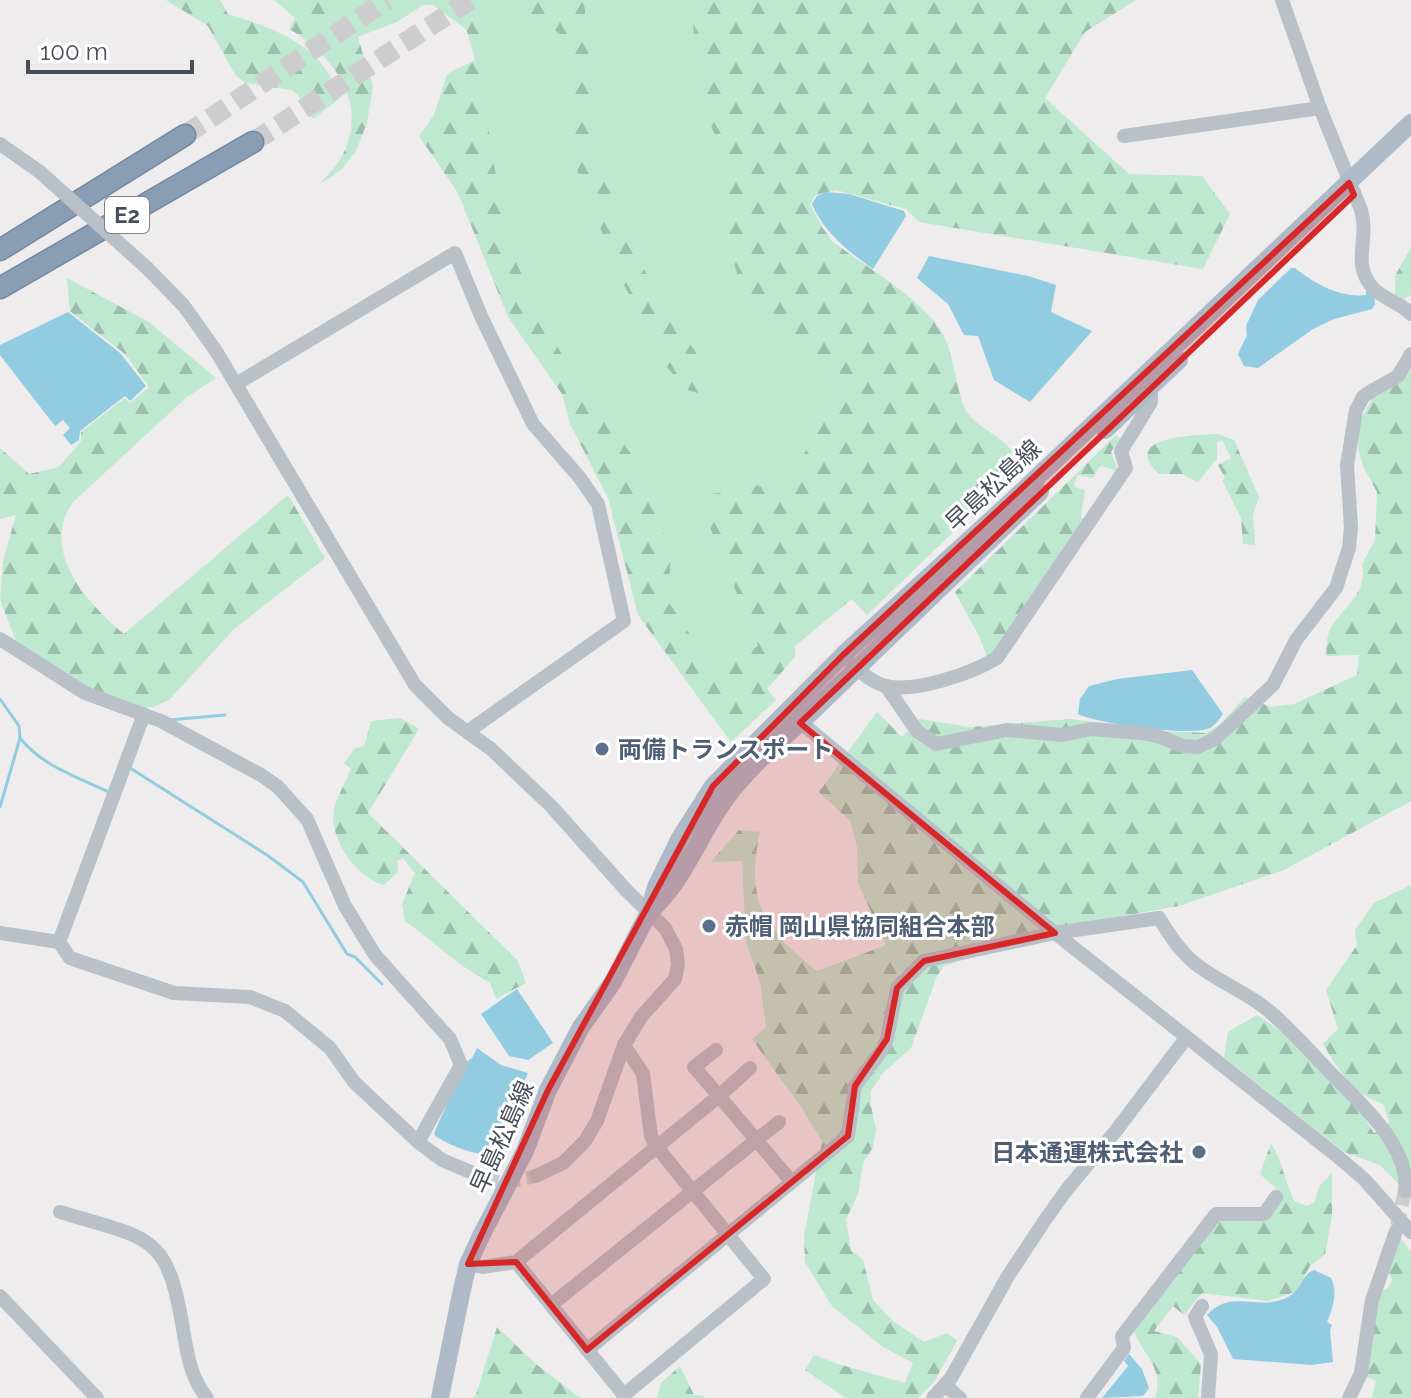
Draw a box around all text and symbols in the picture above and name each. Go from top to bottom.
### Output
scale bar [28,24,192,74]
text: 100 m [40,37,108,66]
road number: E2 [105,197,149,233]
street label: 早島松島線 [939,433,1047,537]
place label: 両備トランスポート [618,735,834,764]
marker: 両備トランスポート [593,740,611,758]
place label: 赤帽 岡山県協同組合本部 [725,912,995,941]
marker: 赤帽 岡山県協同組合本部 [700,917,718,935]
street label: 早島松島線 [464,1076,540,1198]
place label: 日本通運株式会社 [991,1138,1183,1167]
marker: 日本通運株式会社 [1190,1143,1208,1161]

